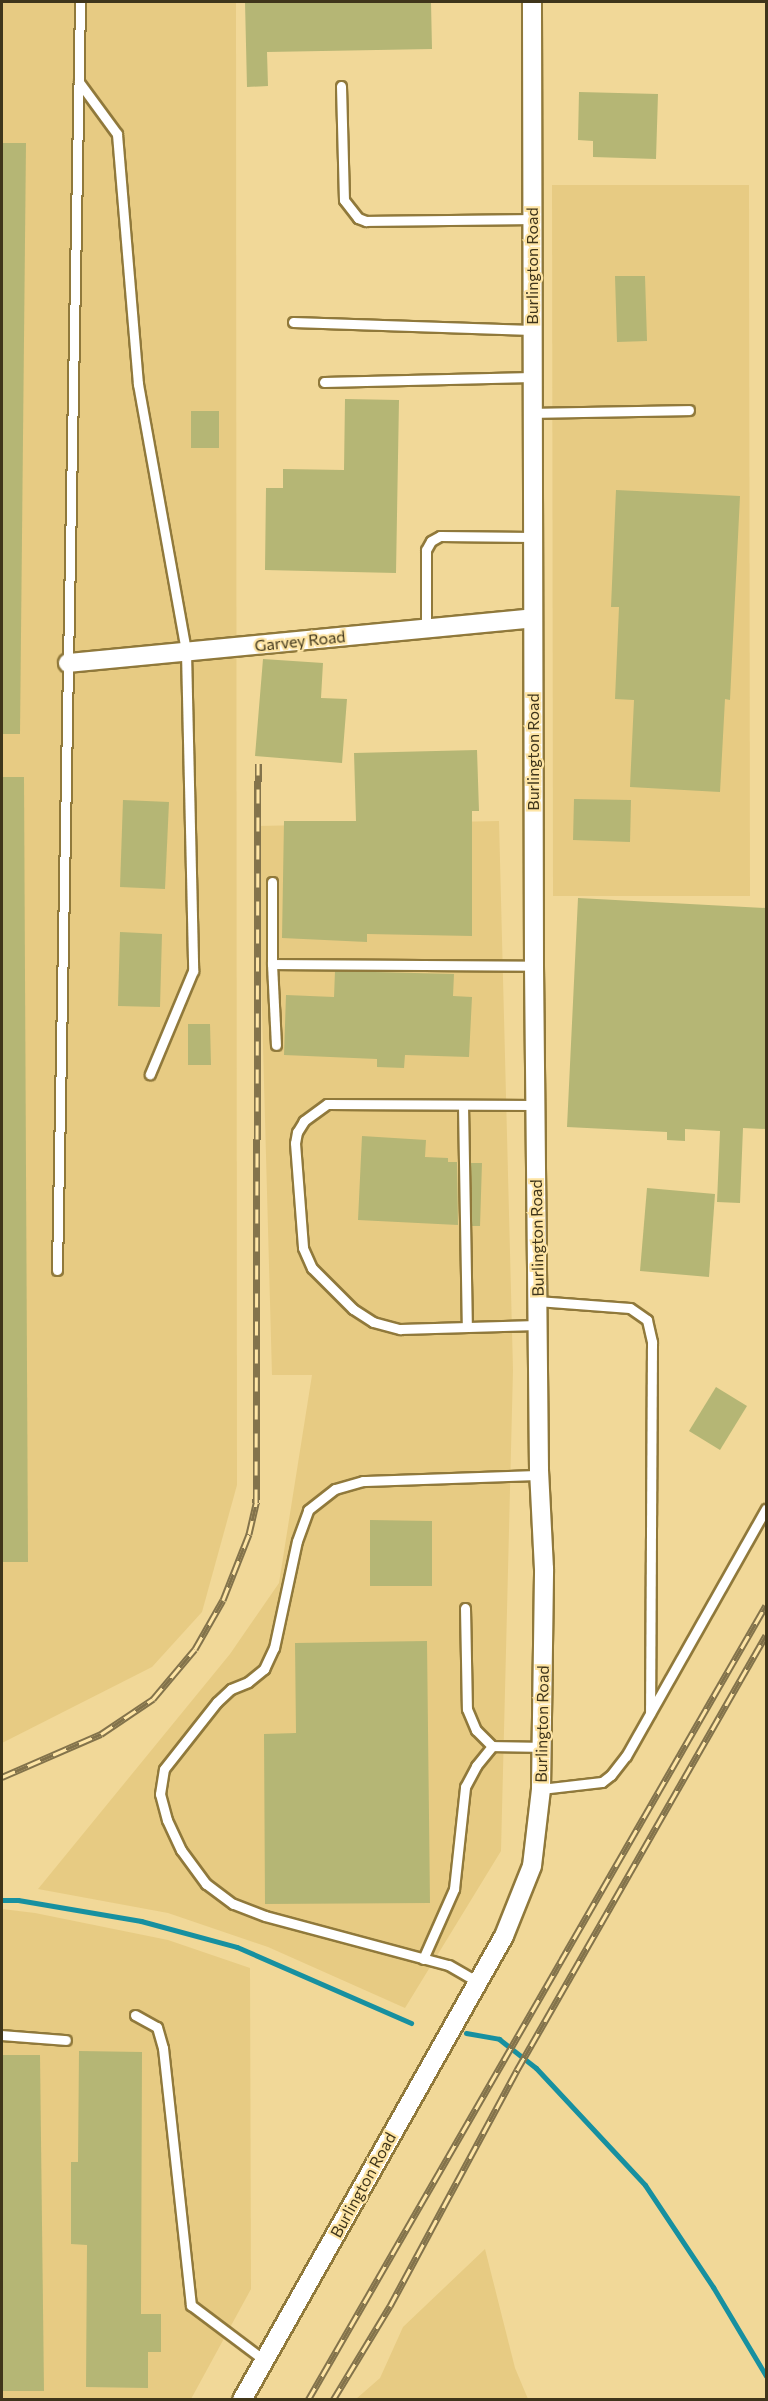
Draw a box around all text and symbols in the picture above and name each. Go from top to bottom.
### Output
street label: Burlington Road [522,207,542,325]
street label: Garvey Road [254,627,346,655]
street label: Burlington Road [523,693,543,811]
street label: Burlington Road [526,1179,548,1297]
street label: Burlington Road [531,1665,553,1783]
street label: Burlington Road [326,2129,400,2241]

